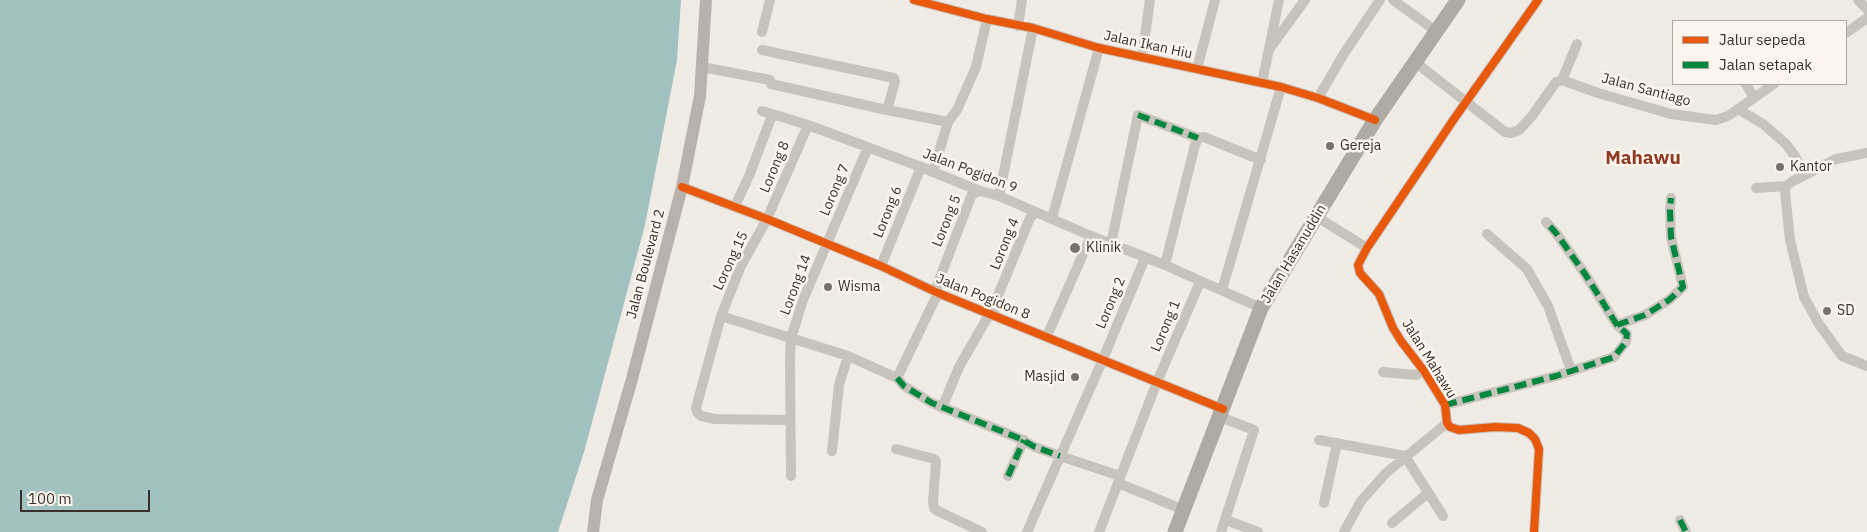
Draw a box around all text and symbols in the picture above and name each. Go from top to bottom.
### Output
legend [1672,20,1847,85]
street label: Jalan Ikan Hiu [1102,27,1194,63]
text: Jalur sepeda [1719,30,1806,49]
text: Jalan setapak [1719,55,1812,74]
street label: Jalan Santiago [1600,70,1692,110]
place label: Gereja [1340,138,1381,154]
street label: Lorong 8 [757,139,793,195]
marker: Gereja [1324,140,1336,152]
street label: Jalan Pogidon 9 [920,145,1020,197]
district label: Mahawu [1605,148,1681,170]
place label: Kantor [1790,159,1832,175]
marker: Kantor [1774,161,1786,173]
street label: Lorong 7 [817,162,853,218]
street label: Lorong 6 [870,184,906,240]
street label: Lorong 5 [929,193,965,249]
street label: Jalan Hasanuddin [1258,201,1330,307]
street label: Jalan Boulevard 2 [623,207,669,321]
street label: Lorong 4 [987,216,1023,272]
street label: Lorong 15 [710,229,752,293]
place label: Klinik [1086,240,1121,256]
marker: Klinik [1068,241,1082,255]
street label: Lorong 14 [777,253,815,317]
street label: Jalan Pogidon 8 [934,271,1032,323]
street label: Lorong 2 [1093,275,1129,331]
place label: Wisma [838,279,880,295]
marker: Wisma [822,281,834,293]
street label: Lorong 1 [1148,298,1184,354]
place label: SD [1837,303,1855,319]
marker: SD [1821,305,1833,317]
street label: Jalan Mahawu [1398,316,1460,402]
place label: Masjid [1024,369,1065,385]
marker: Masjid [1069,371,1081,383]
scale bar [22,480,152,512]
text: 100 m [28,489,72,508]

